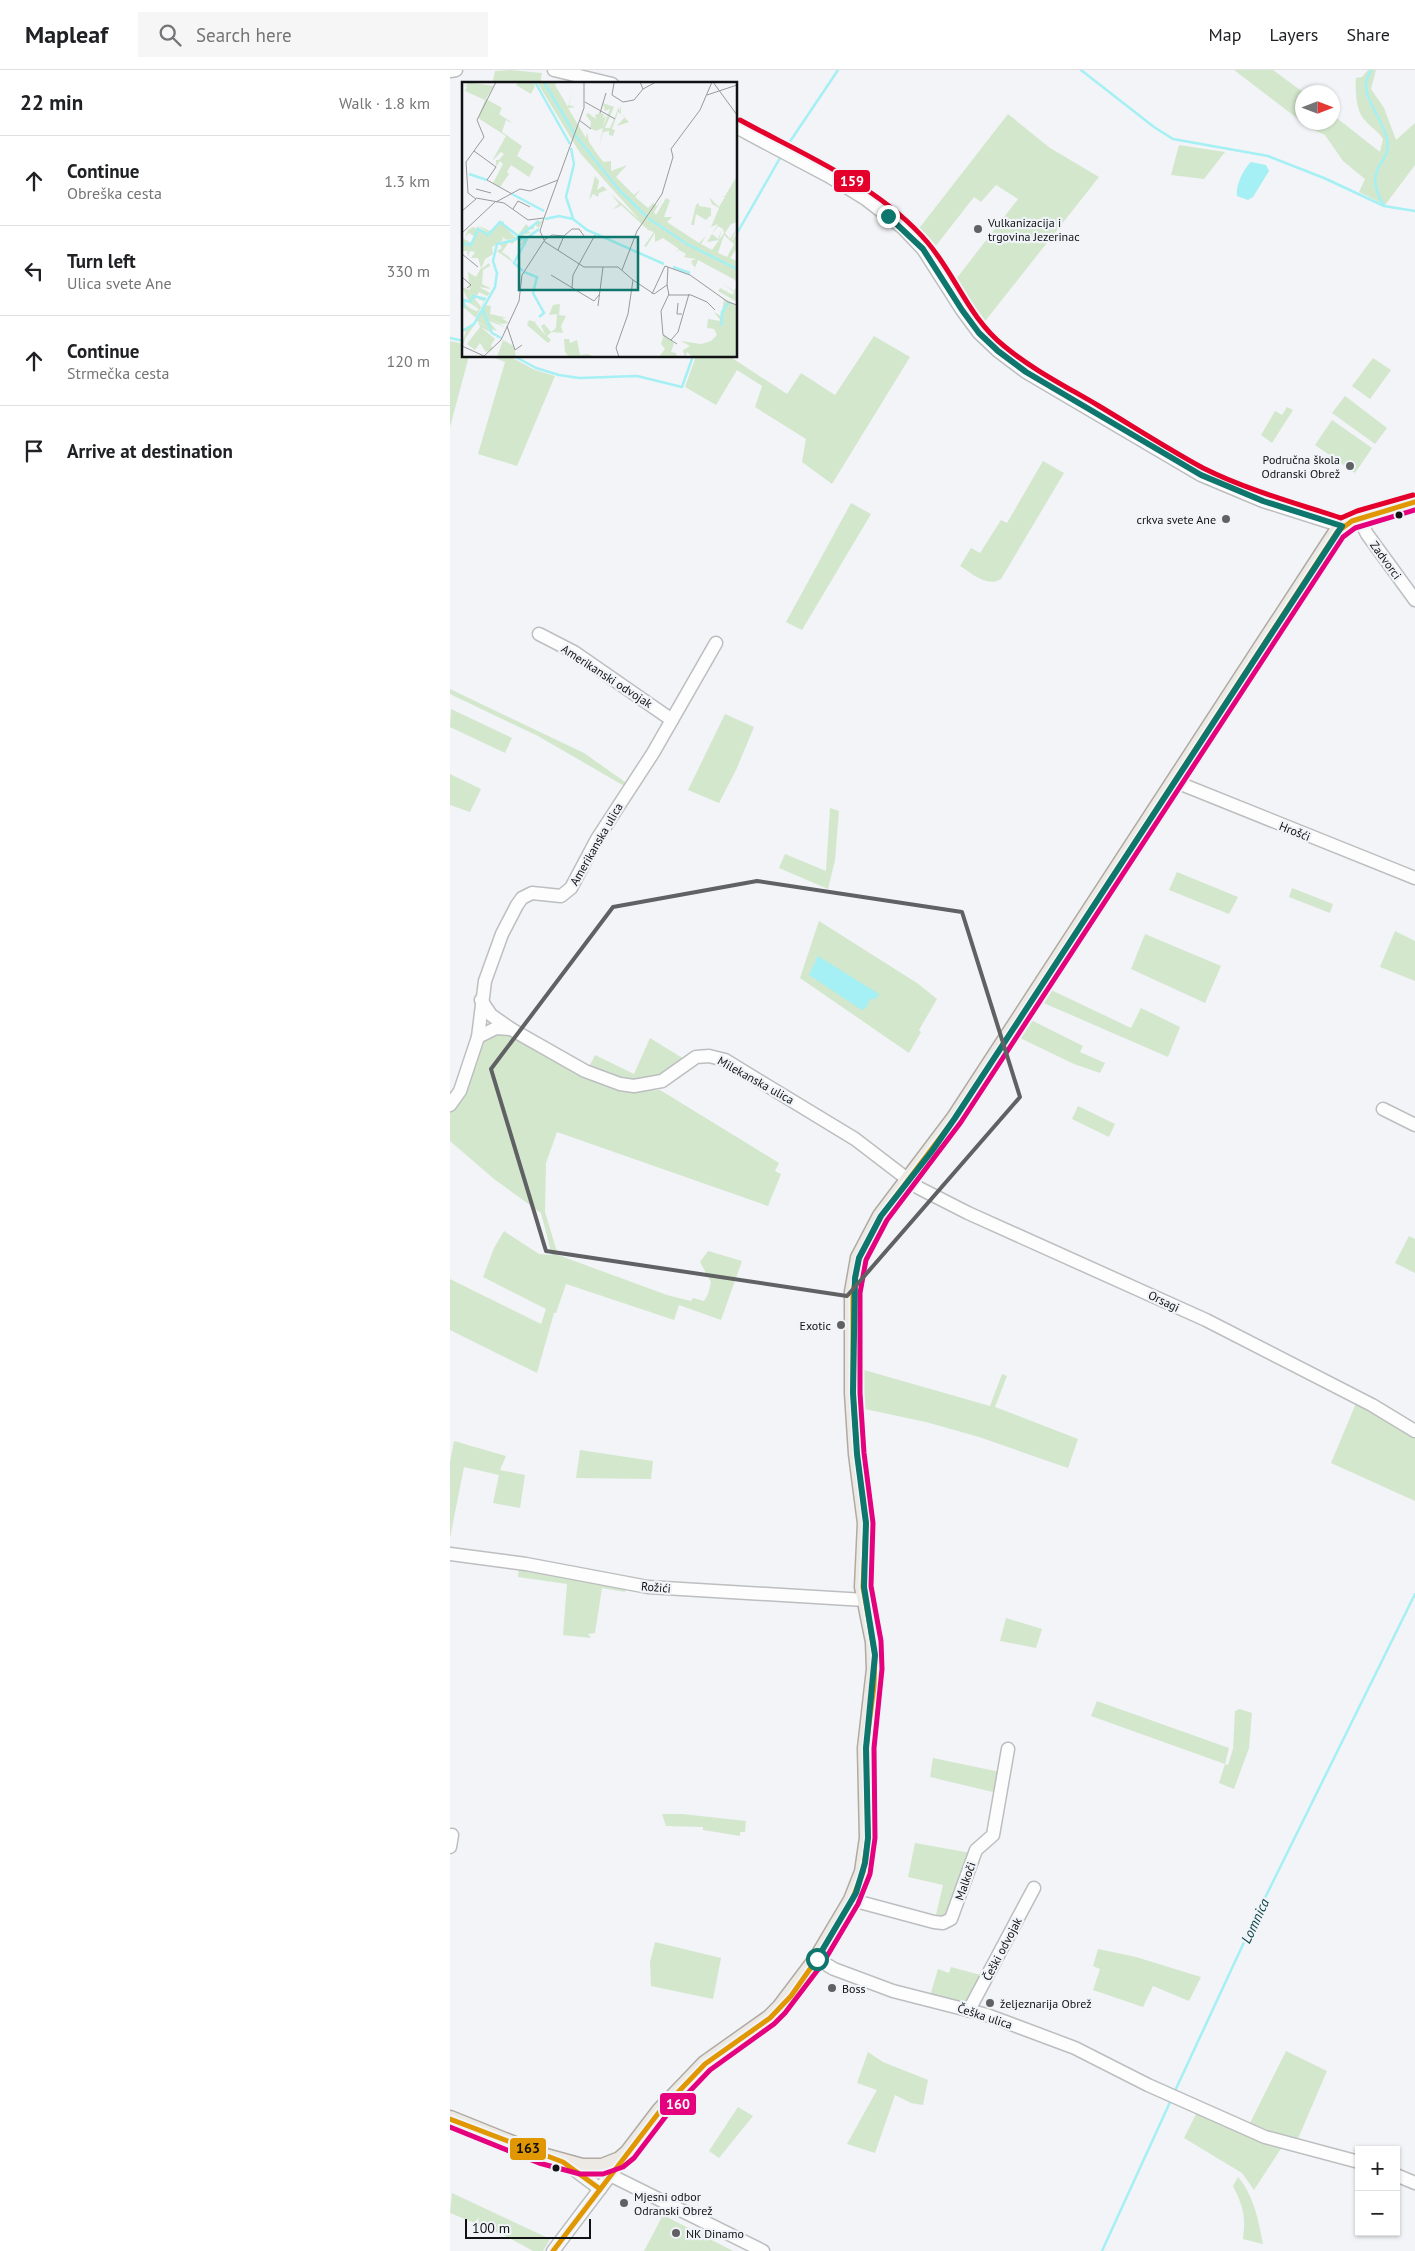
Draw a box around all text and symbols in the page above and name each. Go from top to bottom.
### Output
search box [138,12,488,57]
text: Mapleaf [25,19,108,50]
icon: search [156,21,184,49]
text: Search here [196,23,292,47]
text: Map [1209,23,1241,46]
text: Layers [1269,23,1318,46]
text: Share [1346,23,1390,46]
inset map [462,82,738,358]
north arrow [1295,85,1340,130]
text: 22 min [20,89,83,116]
text: Walk · 1.8 km [339,93,430,113]
text: Continue [67,159,139,183]
icon: ahead [20,167,48,195]
line badge: 159 [833,169,871,193]
text: 1.3 km [384,171,430,191]
text: 159 [840,172,864,190]
text: Obreška cesta [67,183,162,203]
route end [877,205,900,228]
place label: Vulkanizacija i trgovina Jezerinac [987,215,1080,244]
marker: Vulkanizacija i trgovina Jezerinac [972,223,984,235]
text: Turn left [67,249,136,273]
icon: left [20,257,48,285]
text: 330 m [387,261,430,281]
text: Ulica svete Ane [67,273,172,293]
text: Continue [67,339,139,363]
icon: ahead [20,347,48,375]
text: 120 m [387,351,430,371]
text: Strmečka cesta [67,363,169,383]
icon: arrive [20,437,48,465]
text: Arrive at destination [67,439,233,463]
place label: Područna škola Odranski Obrež [1261,452,1340,481]
marker: Područna škola Odranski Obrež [1344,460,1356,472]
unlabelled marker [1394,510,1404,520]
place label: crkva svete Ane [1137,512,1216,527]
marker: crkva svete Ane [1220,513,1232,525]
street label: Zadvorci [1367,538,1405,582]
street label: Amerikanski odvojak [559,641,656,711]
street label: Amerikanska ulica [566,800,626,888]
street label: Hrošći [1277,818,1313,844]
street label: Milekanska ulica [715,1053,797,1107]
street label: Orsagi [1146,1287,1182,1315]
place label: Exotic [800,1318,832,1333]
marker: Exotic [835,1319,847,1331]
street label: Rožići [640,1578,672,1596]
street label: Malkoči [951,1860,979,1902]
water label: Lomnica [1237,1896,1273,1946]
street label: Češki odvojak [979,1915,1025,1983]
route start [806,1948,829,1971]
place label: Boss [842,1981,866,1996]
marker: Boss [826,1982,838,1994]
place label: željeznarija Obrež [1000,1996,1092,2011]
marker: željeznarija Obrež [984,1997,996,2009]
street label: Češka ulica [956,2000,1014,2032]
line badge: 160 [659,2092,697,2116]
text: 160 [666,2095,690,2113]
line badge: 163 [509,2137,547,2161]
text: 163 [516,2139,540,2157]
map controls [1355,2146,1400,2236]
button: + [1355,2146,1400,2191]
unlabelled marker [551,2163,561,2173]
place label: Mjesni odbor Odranski Obrež [634,2189,713,2218]
button: − [1355,2191,1400,2236]
marker: Mjesni odbor Odranski Obrež [618,2197,630,2209]
scale bar [465,2216,591,2239]
text: 100 m [472,2219,510,2237]
place label: NK Dinamo [686,2226,744,2241]
marker: NK Dinamo [670,2227,682,2239]

